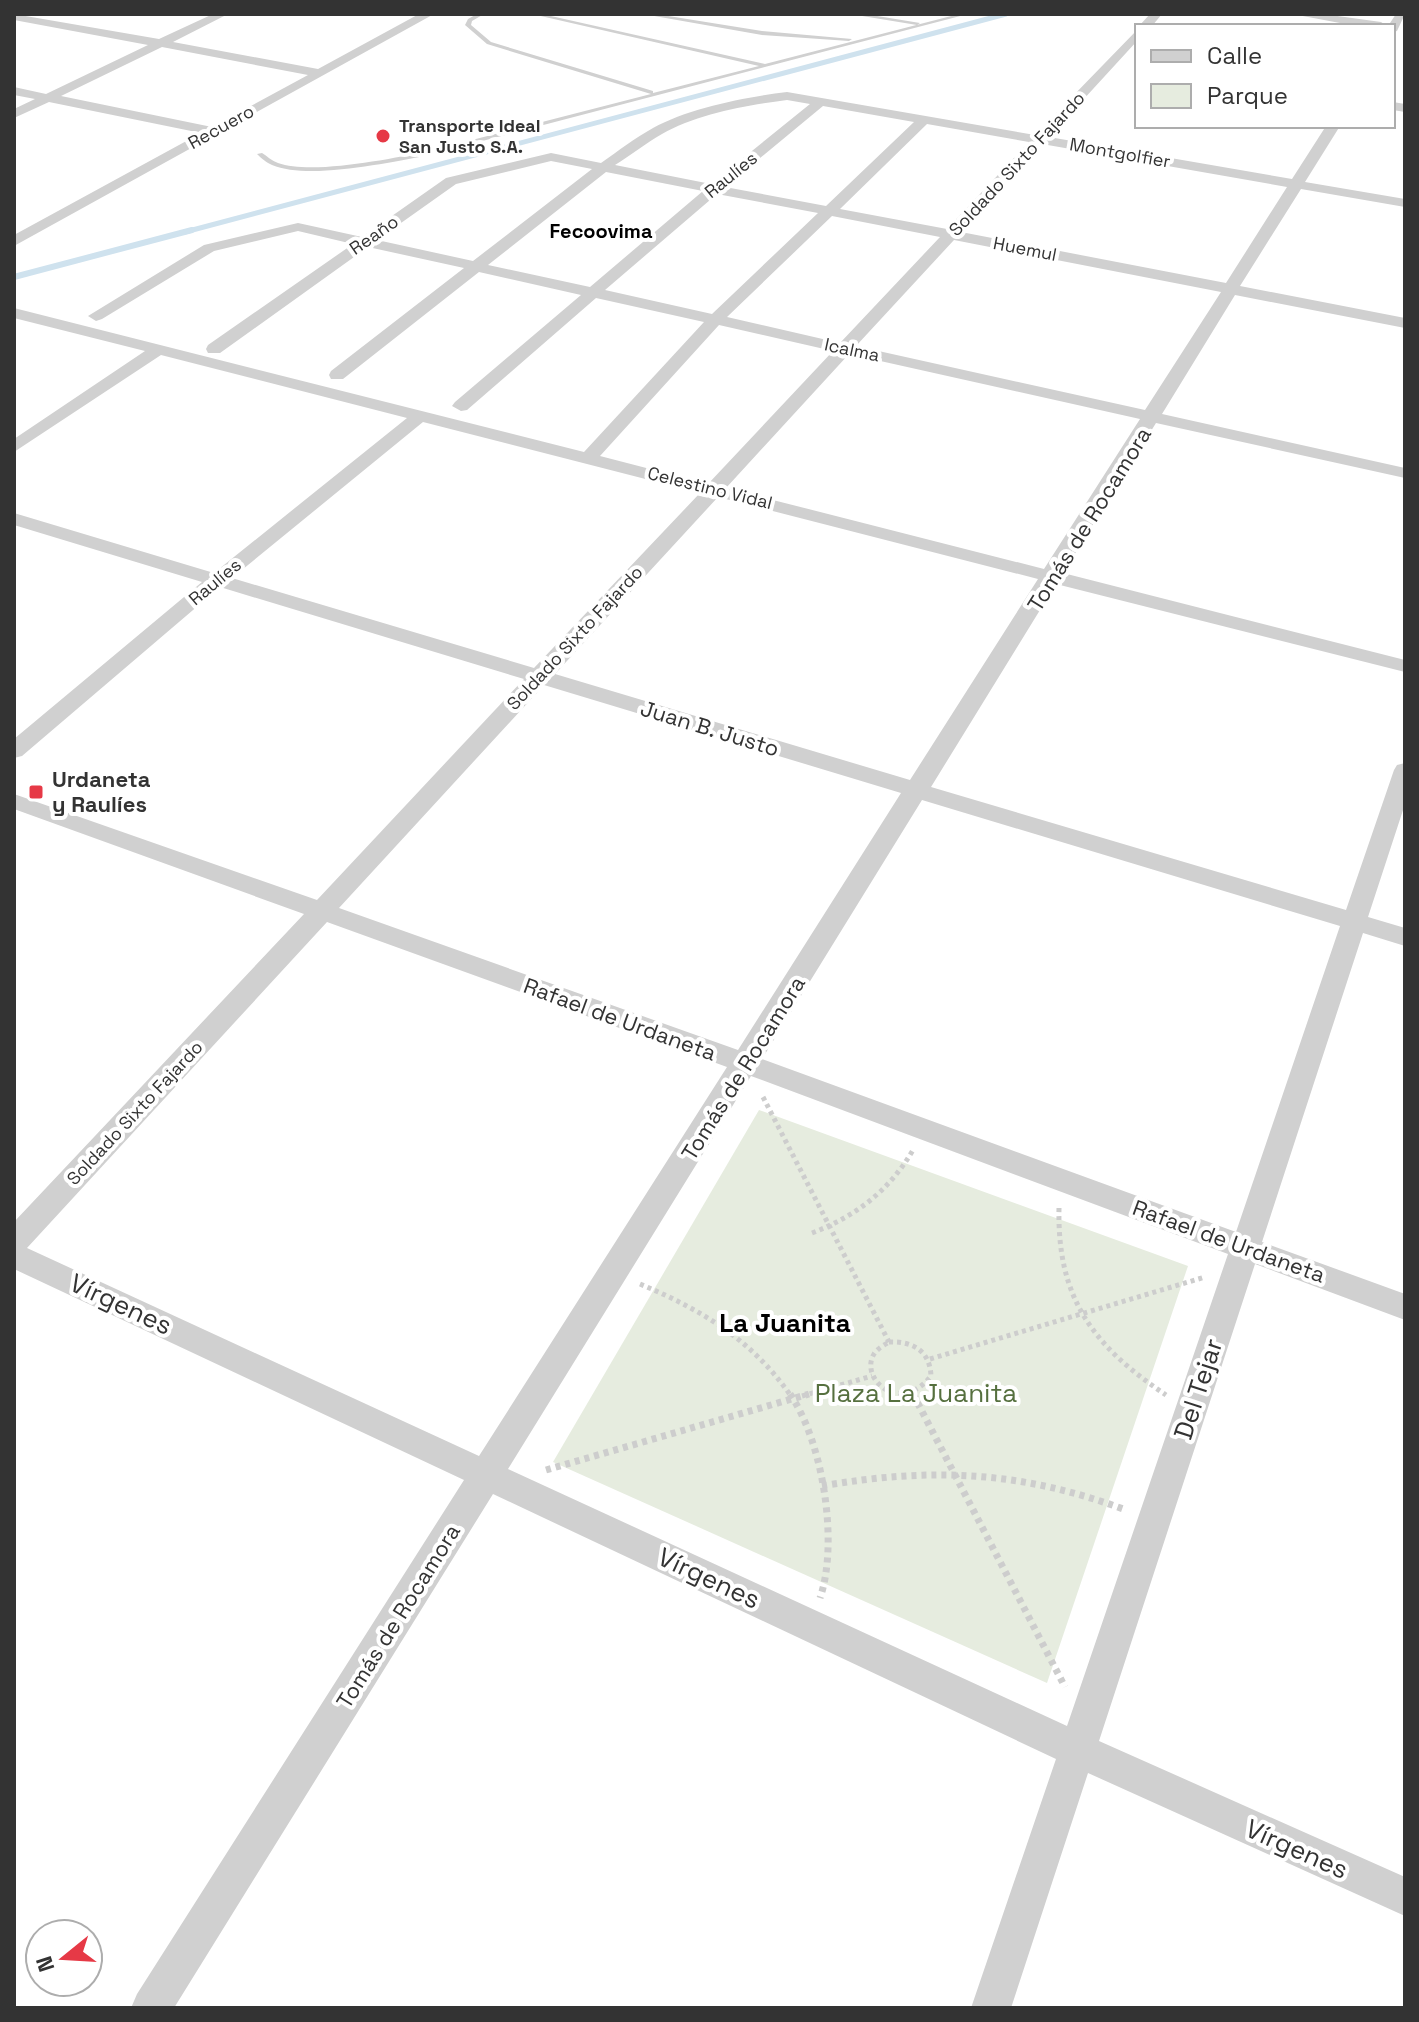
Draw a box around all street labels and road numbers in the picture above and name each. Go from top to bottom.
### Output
street label: Soldado Sixto Fajardo [944,87,1090,241]
street label: Recuero [184,99,258,154]
street label: Montgolfier [1068,132,1172,173]
street label: Raulíes [700,146,762,203]
street label: Reaño [345,210,403,260]
street label: Huemul [991,231,1059,266]
street label: Icalma [822,332,882,367]
street label: Tomás de Rocamora [1021,421,1157,616]
street label: Celestino Vidal [645,461,775,514]
street label: Raulíes [184,553,246,610]
street label: Soldado Sixto Fajardo [502,561,648,715]
street label: Juan B. Justo [637,694,783,762]
street label: Tomás de Rocamora [675,970,811,1165]
street label: Rafael de Urdaneta [520,971,720,1067]
street label: Soldado Sixto Fajardo [62,1036,208,1190]
street label: Rafael de Urdaneta [1129,1193,1329,1289]
street label: Vírgenes [64,1266,178,1342]
street label: Del Tejar [1166,1334,1230,1444]
street label: Tomás de Rocamora [330,1518,466,1713]
street label: Vírgenes [652,1540,766,1616]
street label: Vírgenes [1240,1811,1354,1887]

